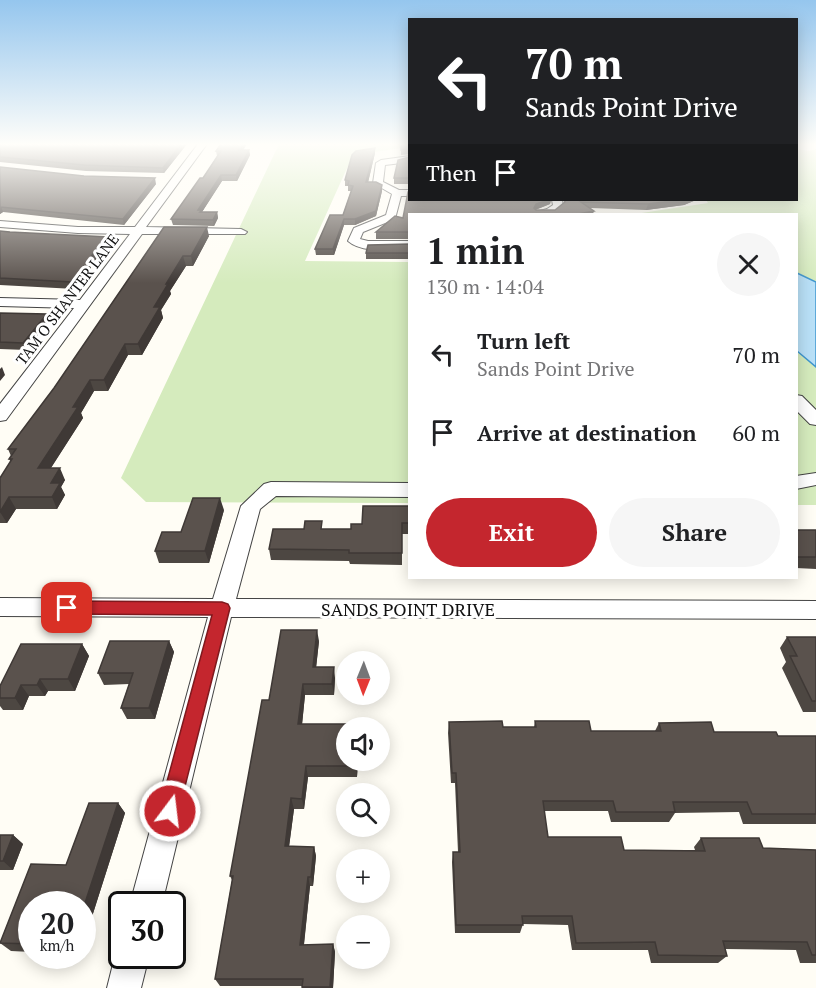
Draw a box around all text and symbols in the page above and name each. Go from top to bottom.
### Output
text: 70 m [525,35,623,91]
icon: left [426,42,504,120]
text: Sands Point Drive [525,89,738,125]
icon: arrive [489,156,522,189]
text: Then [426,158,477,187]
text: 1 min [426,227,524,274]
street label: TAM O SHANTER LANE [11,229,123,369]
button: close [717,233,780,296]
text: 130 m · 14:04 [426,273,544,300]
text: Turn left [477,326,570,355]
icon: left [426,338,459,371]
text: 70 m [732,340,780,369]
text: Sands Point Drive [477,355,635,382]
icon: arrive [426,416,459,449]
text: Arrive at destination [477,418,696,447]
text: 60 m [732,418,780,447]
button: Exit [426,498,597,567]
button: Share [609,498,780,567]
pin [41,582,92,633]
icon: arrive [50,591,83,624]
street label: SANDS POINT DRIVE [321,597,495,621]
north arrow [336,651,390,705]
map controls [336,651,390,969]
button: sound [336,717,390,771]
position arrow [138,779,202,843]
button: search [336,783,390,837]
button: + [336,849,390,903]
speed limit sign: 30 [108,891,186,969]
text: 20 [40,903,74,943]
button: − [336,915,390,969]
text: km/h [40,935,74,955]

